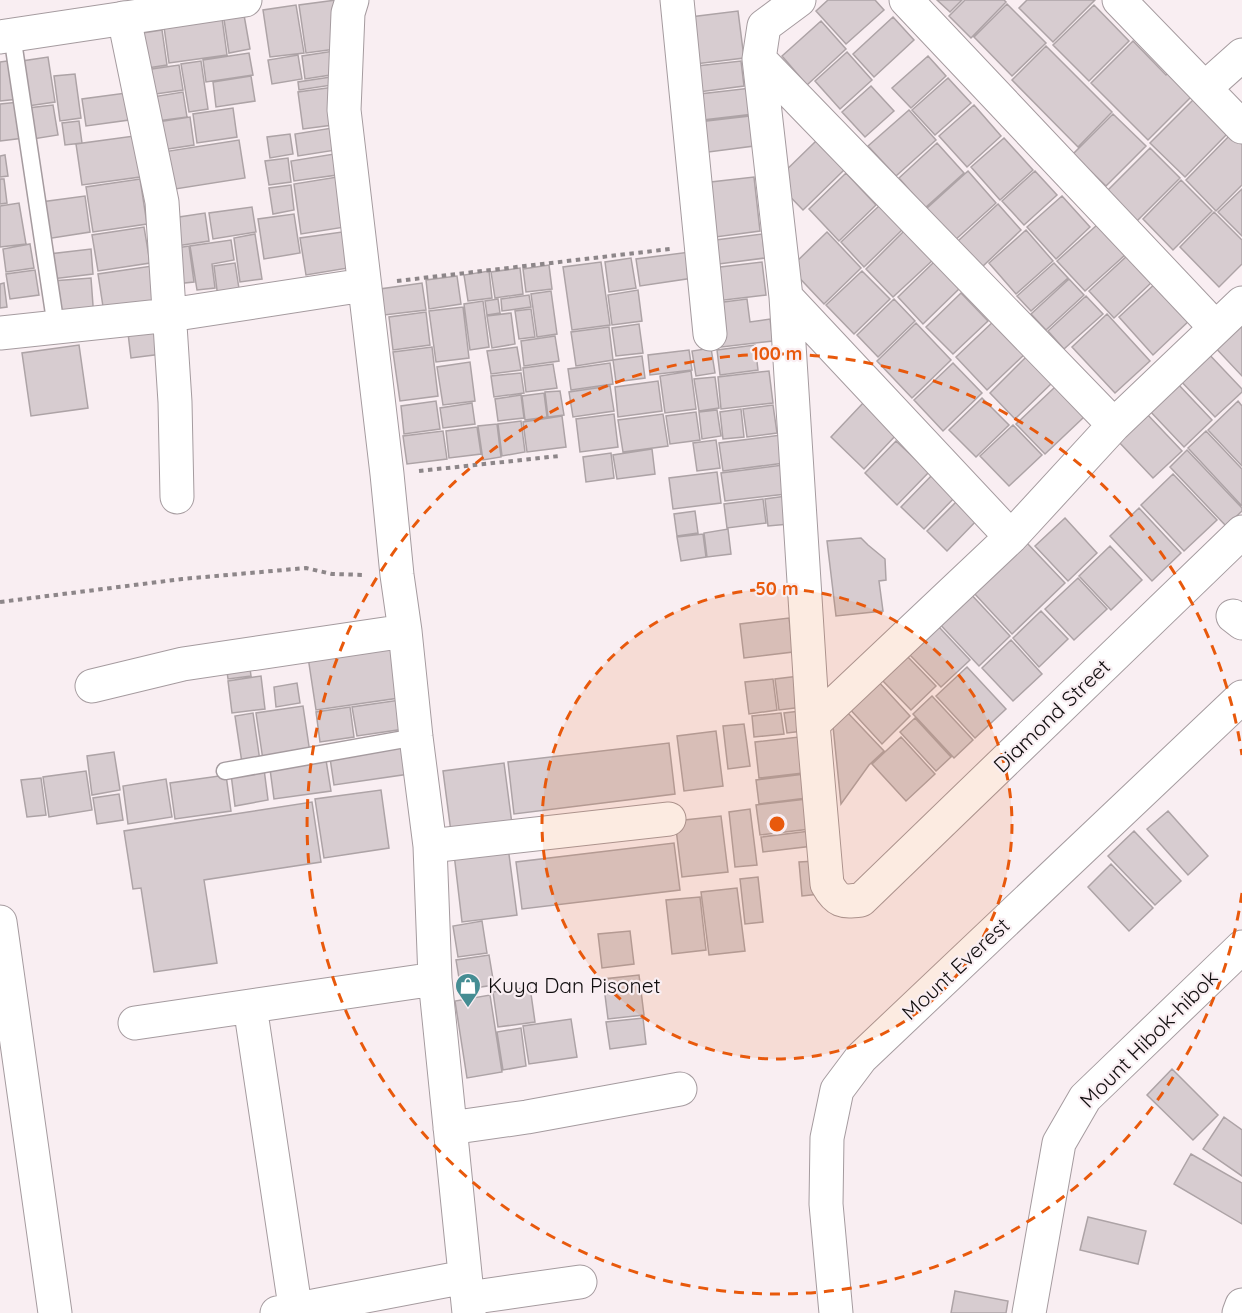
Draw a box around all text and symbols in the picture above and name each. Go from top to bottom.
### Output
text: 100 m [752,342,802,365]
text: 50 m [755,577,799,600]
street label: Diamond Street [988,653,1115,777]
centre of rings [767,814,787,834]
street label: Mount Everest [896,912,1015,1025]
street label: Mount Hibok-hibok [1074,964,1223,1113]
shop icon: Kuya Dan Pisonet [453,971,483,1009]
place label: Kuya Dan Pisonet [488,972,661,998]

